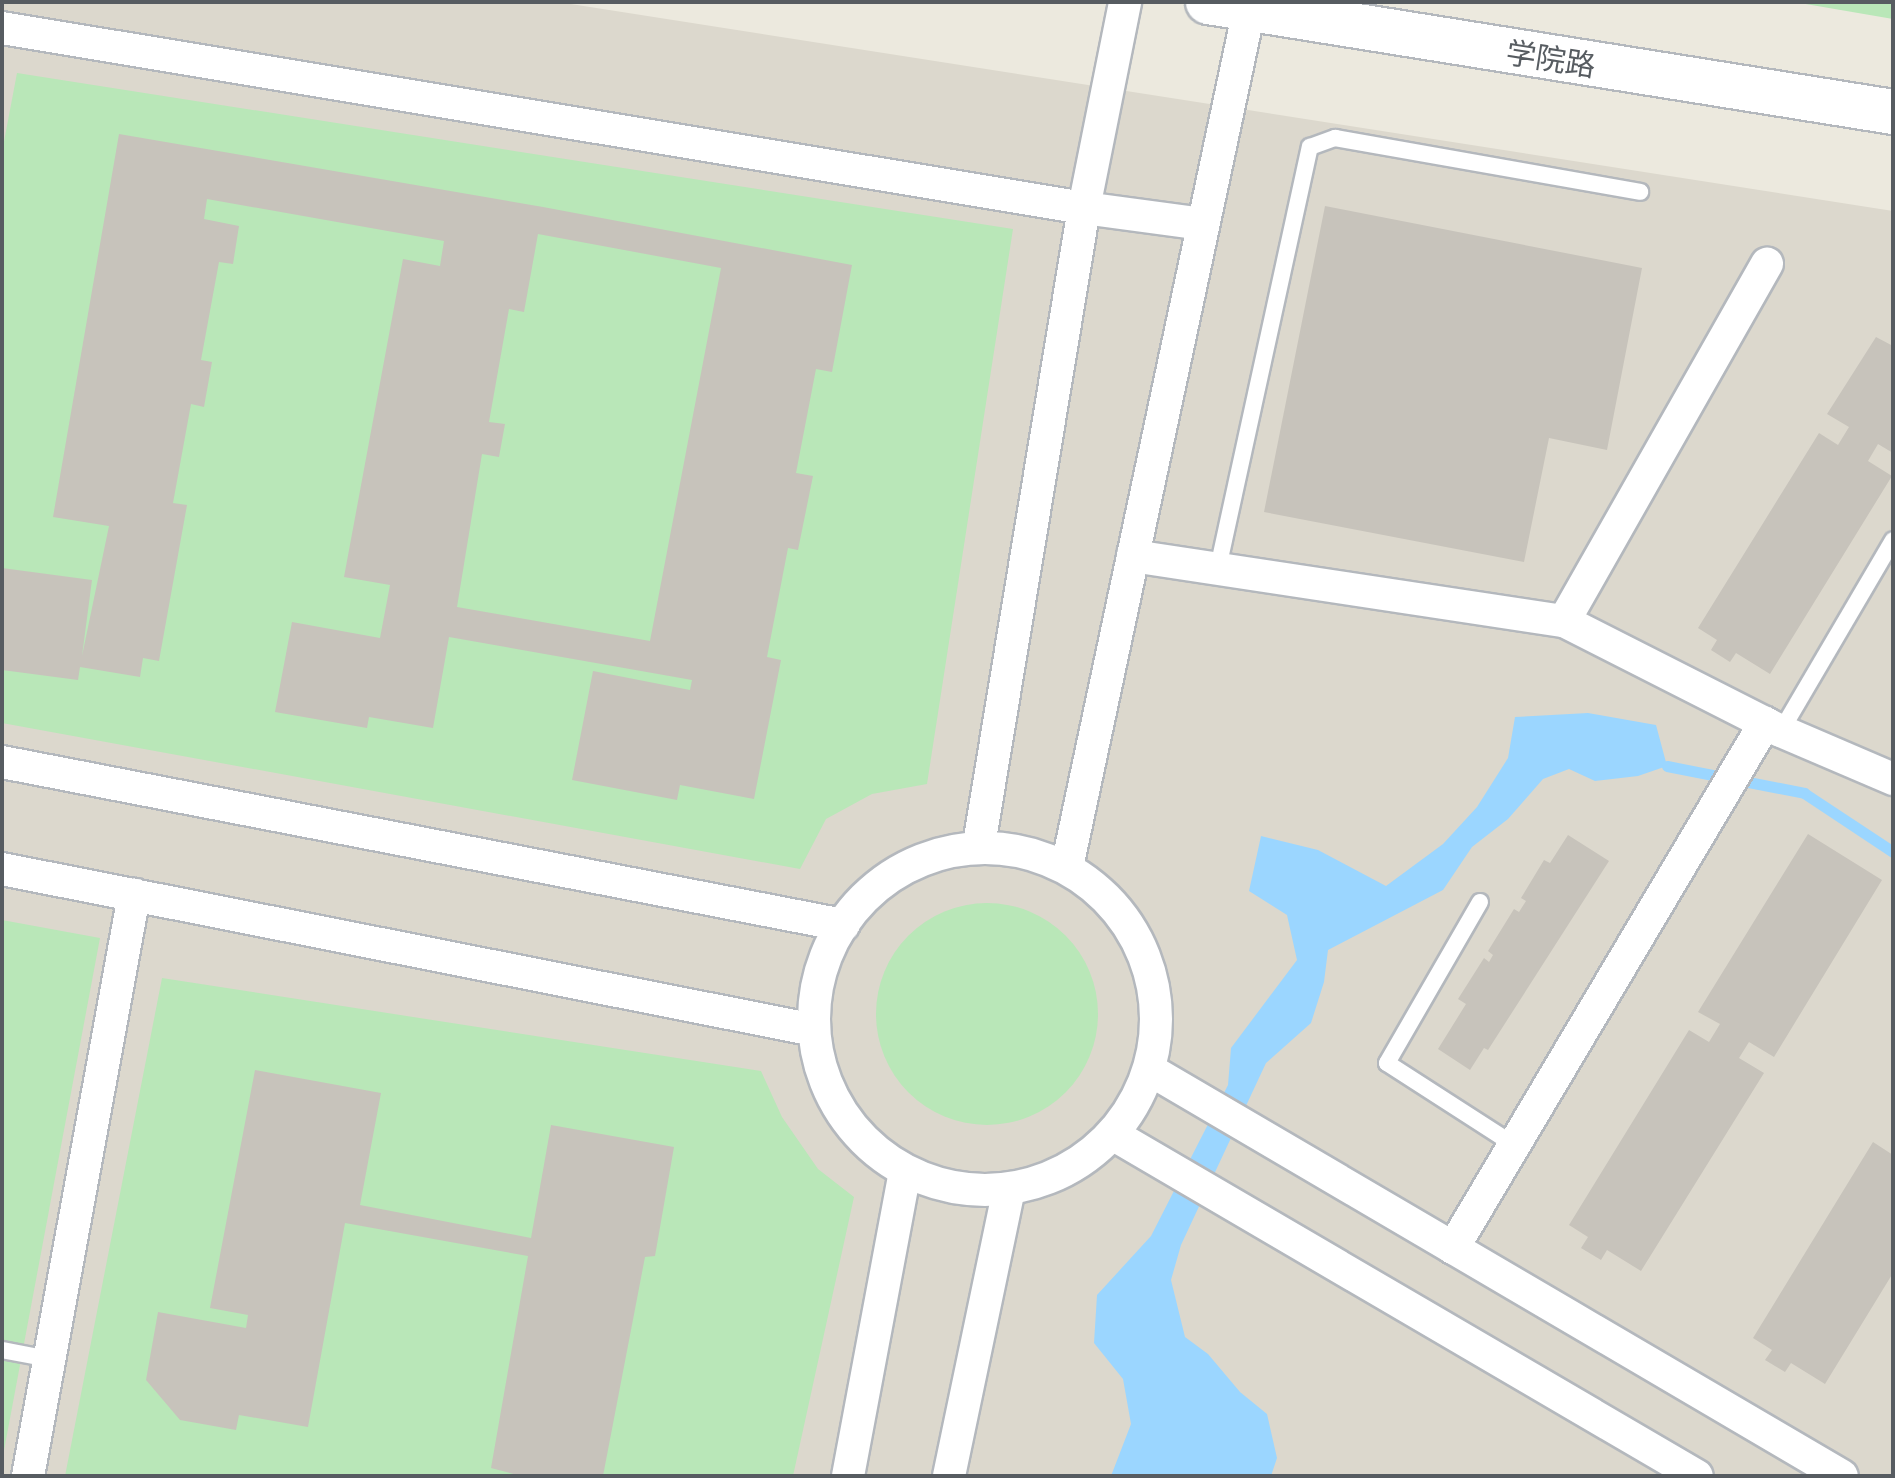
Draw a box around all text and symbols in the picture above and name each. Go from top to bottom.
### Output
street label: 学院路 [1504,33,1598,83]

